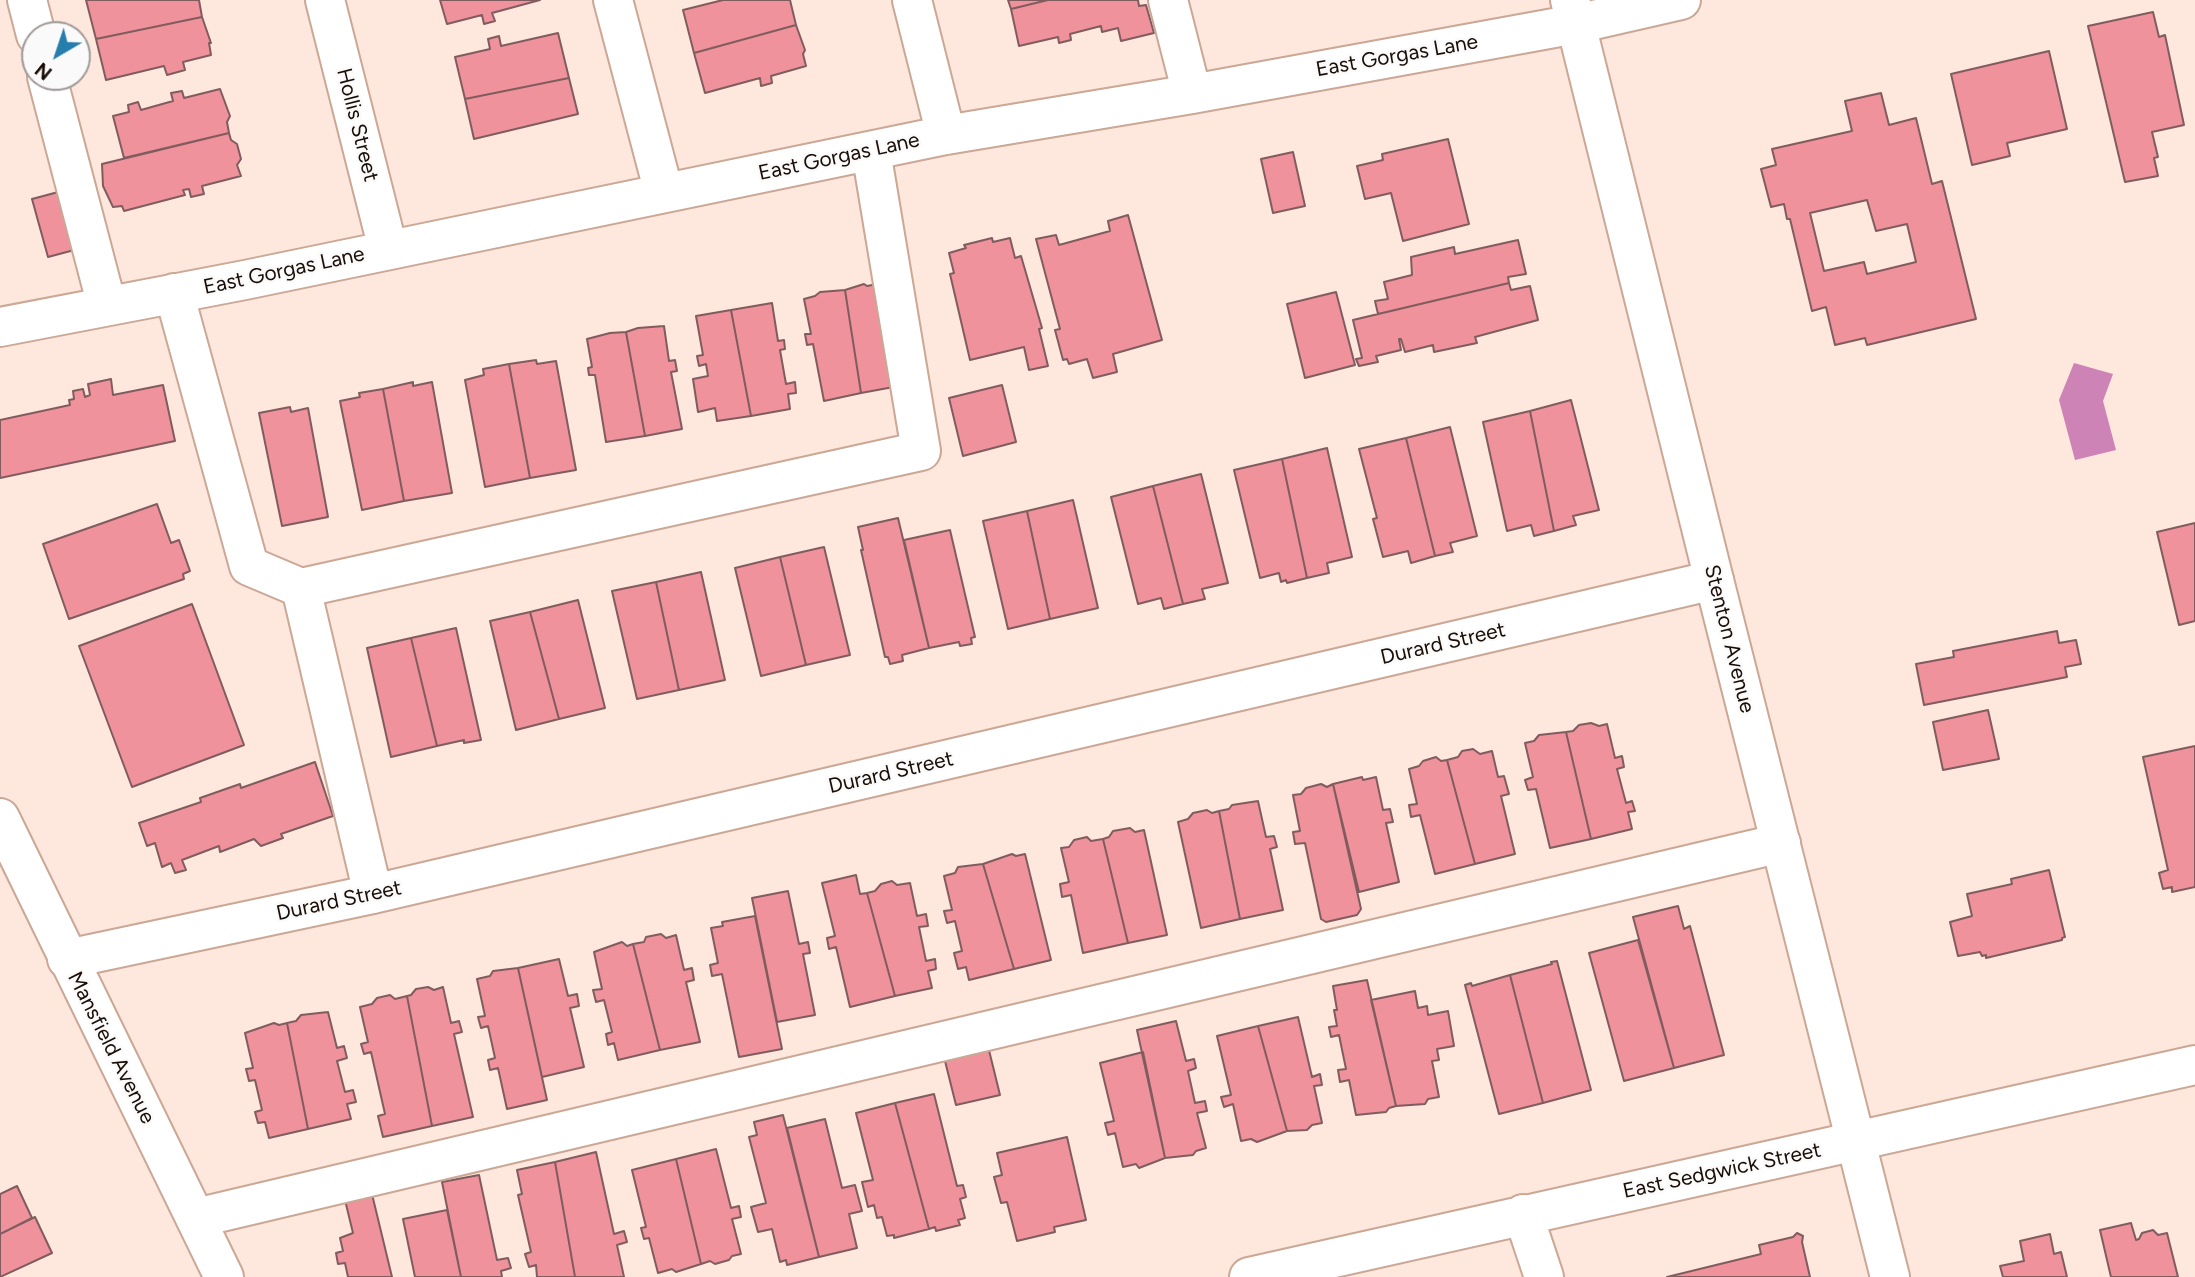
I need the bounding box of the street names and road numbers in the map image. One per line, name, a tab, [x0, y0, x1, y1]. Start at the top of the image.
street label: East Gorgas Lane	[1314, 29, 1480, 83]
street label: Hollis Street	[331, 66, 383, 184]
street label: East Gorgas Lane	[756, 128, 922, 186]
street label: East Gorgas Lane	[201, 242, 367, 300]
street label: Stenton Avenue	[1698, 562, 1760, 716]
street label: Durard Street	[1378, 617, 1508, 671]
street label: Durard Street	[826, 746, 956, 800]
street label: Durard Street	[274, 875, 404, 927]
street label: Mansfield Avenue	[62, 968, 160, 1128]
street label: East Sedgwick Street	[1621, 1138, 1823, 1204]

